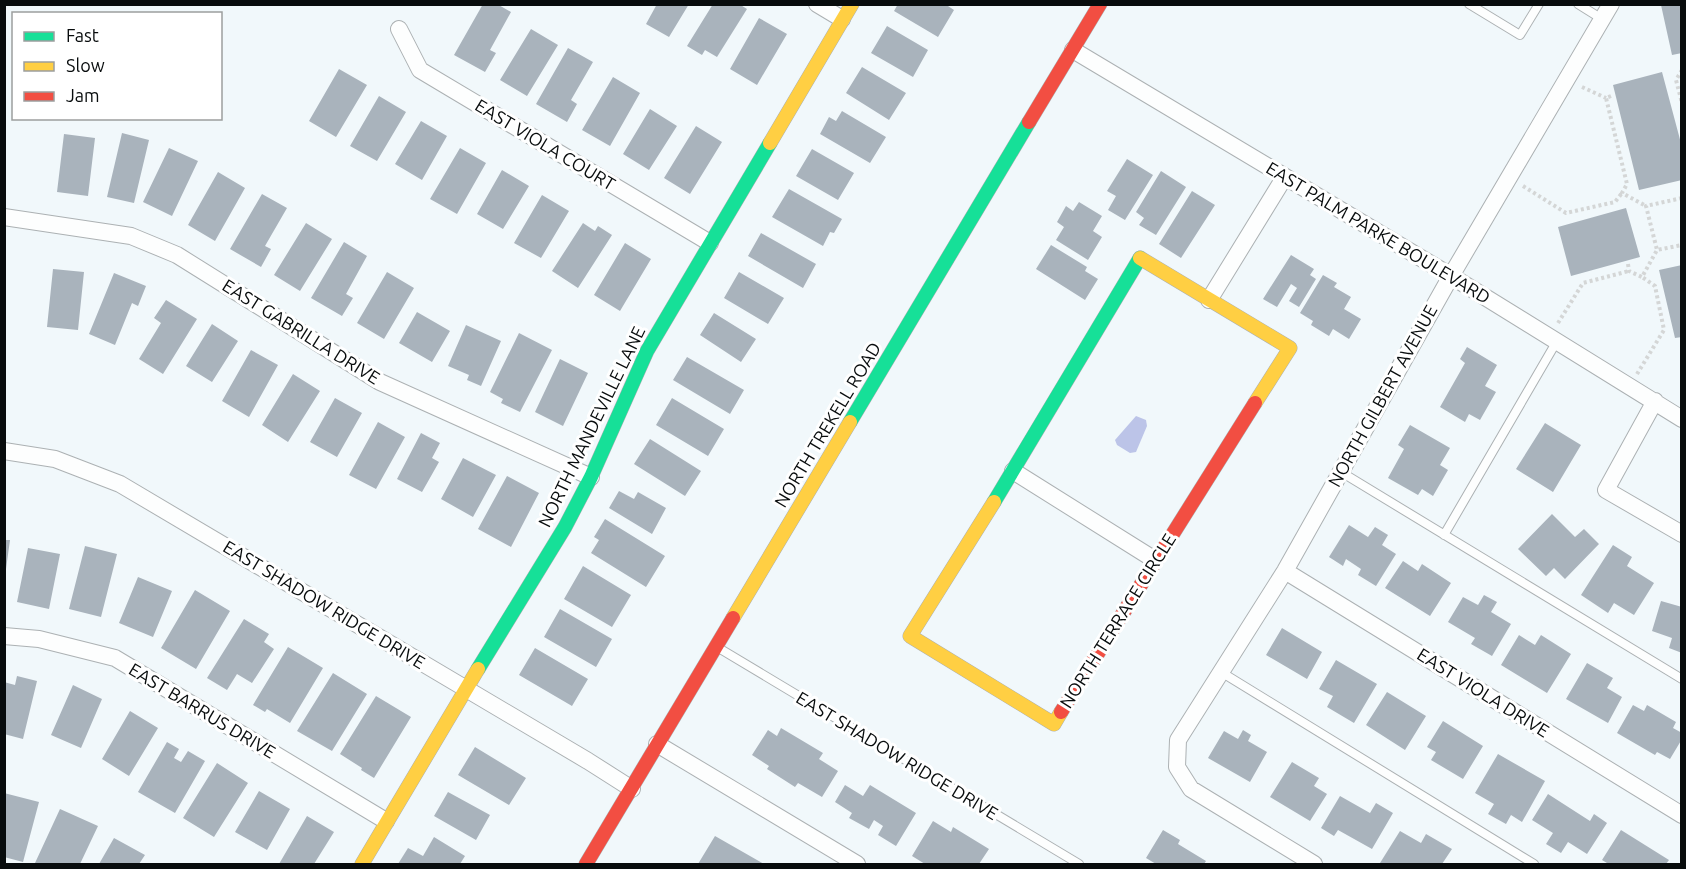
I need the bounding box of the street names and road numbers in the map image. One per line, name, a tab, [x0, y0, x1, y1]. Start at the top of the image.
street label: EAST VIOLA COURT	[472, 94, 619, 194]
street label: EAST PALM PARKE BOULEVARD	[1263, 157, 1494, 307]
street label: EAST GABRILLA DRIVE	[219, 275, 384, 388]
street label: NORTH GILBERT AVENUE	[1324, 301, 1441, 490]
street label: NORTH MANDEVILLE LANE	[534, 323, 648, 530]
street label: NORTH TREKELL ROAD	[770, 338, 884, 511]
street label: NORTH TERRACE CIRCLE	[1055, 530, 1179, 711]
street label: EAST SHADOW RIDGE DRIVE	[220, 536, 429, 672]
street label: EAST VIOLA DRIVE	[1414, 644, 1553, 741]
street label: EAST BARRUS DRIVE	[126, 658, 279, 762]
street label: EAST SHADOW RIDGE DRIVE	[793, 687, 1002, 823]

